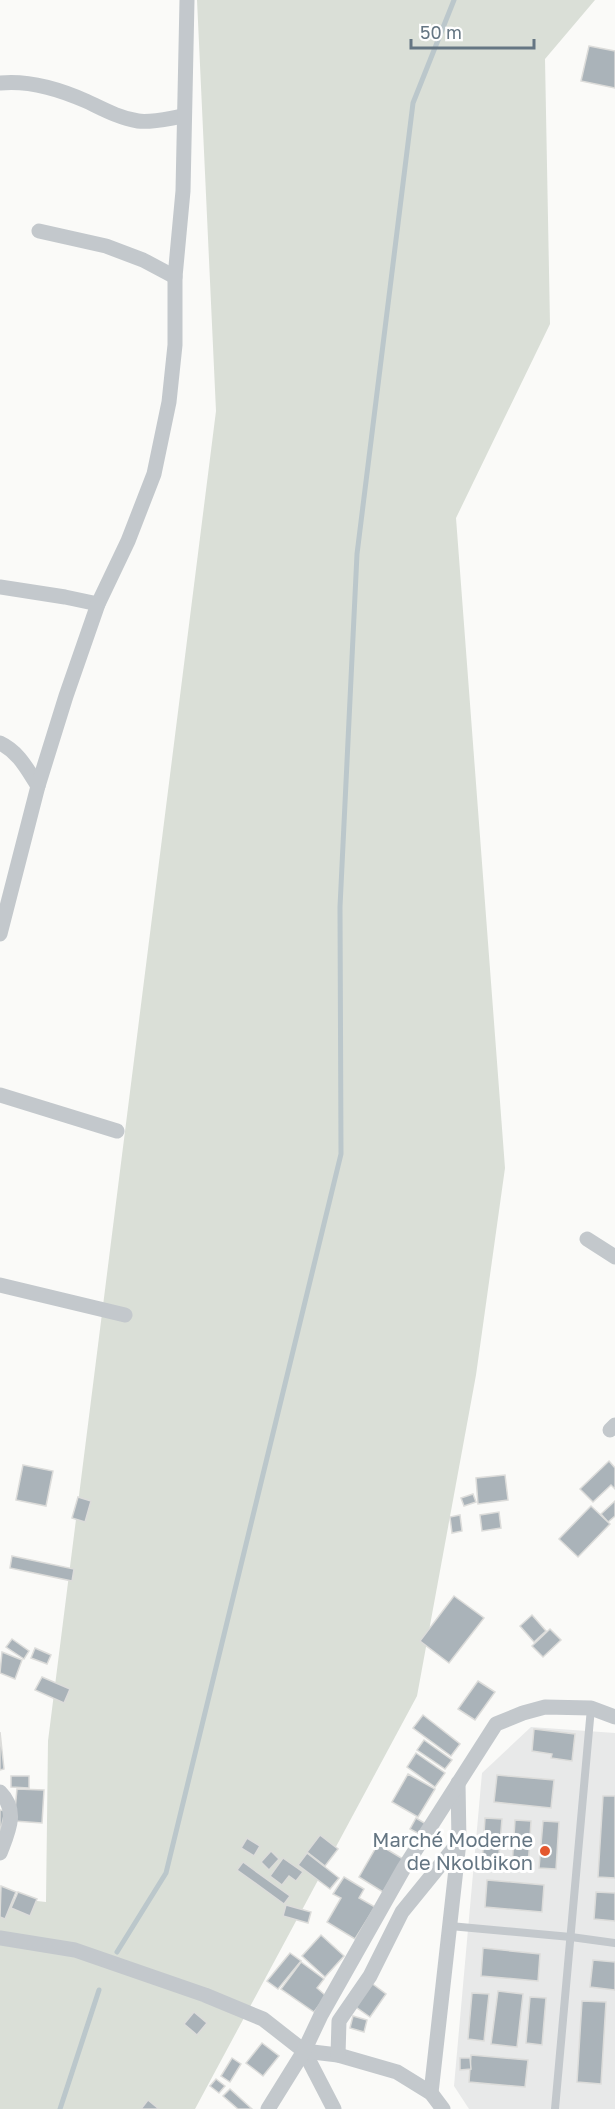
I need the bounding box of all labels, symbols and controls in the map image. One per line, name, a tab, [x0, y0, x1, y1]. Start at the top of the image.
scale bar	[411, 12, 534, 50]
text: 50 m	[420, 21, 462, 43]
place label: Marché Moderne de Nkolbikon	[372, 1827, 533, 1874]
marker: Marché Moderne de Nkolbikon	[538, 1844, 552, 1858]

